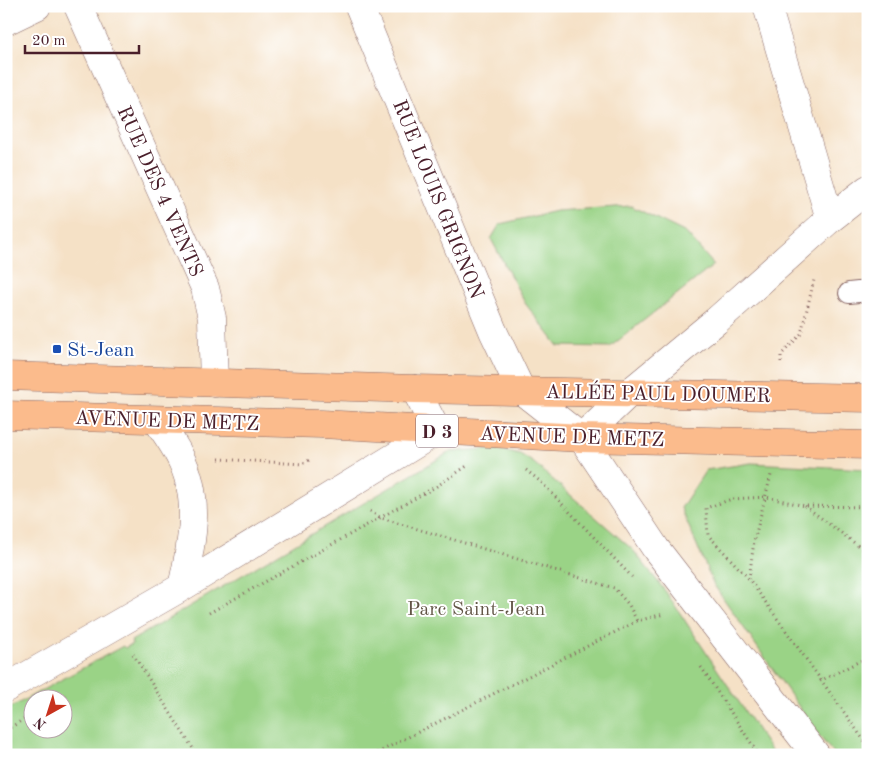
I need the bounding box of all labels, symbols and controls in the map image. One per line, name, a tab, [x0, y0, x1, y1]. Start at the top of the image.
scale bar	[25, 22, 139, 54]
text: 20 m	[32, 34, 66, 49]
street label: RUE LOUIS GRIGNON	[388, 97, 486, 302]
street label: RUE DES 4 VENTS	[113, 103, 206, 280]
place label: St-Jean	[67, 341, 135, 361]
marker: St-Jean	[51, 343, 63, 355]
street label: ALLÉE PAUL DOUMER	[545, 380, 771, 407]
street label: AVENUE DE METZ	[74, 409, 259, 435]
road number: D 3	[416, 414, 458, 448]
street label: AVENUE DE METZ	[479, 425, 664, 451]
park label: Parc Saint-Jean	[407, 600, 546, 620]
north arrow	[22, 688, 72, 738]
text: N	[32, 714, 49, 732]

